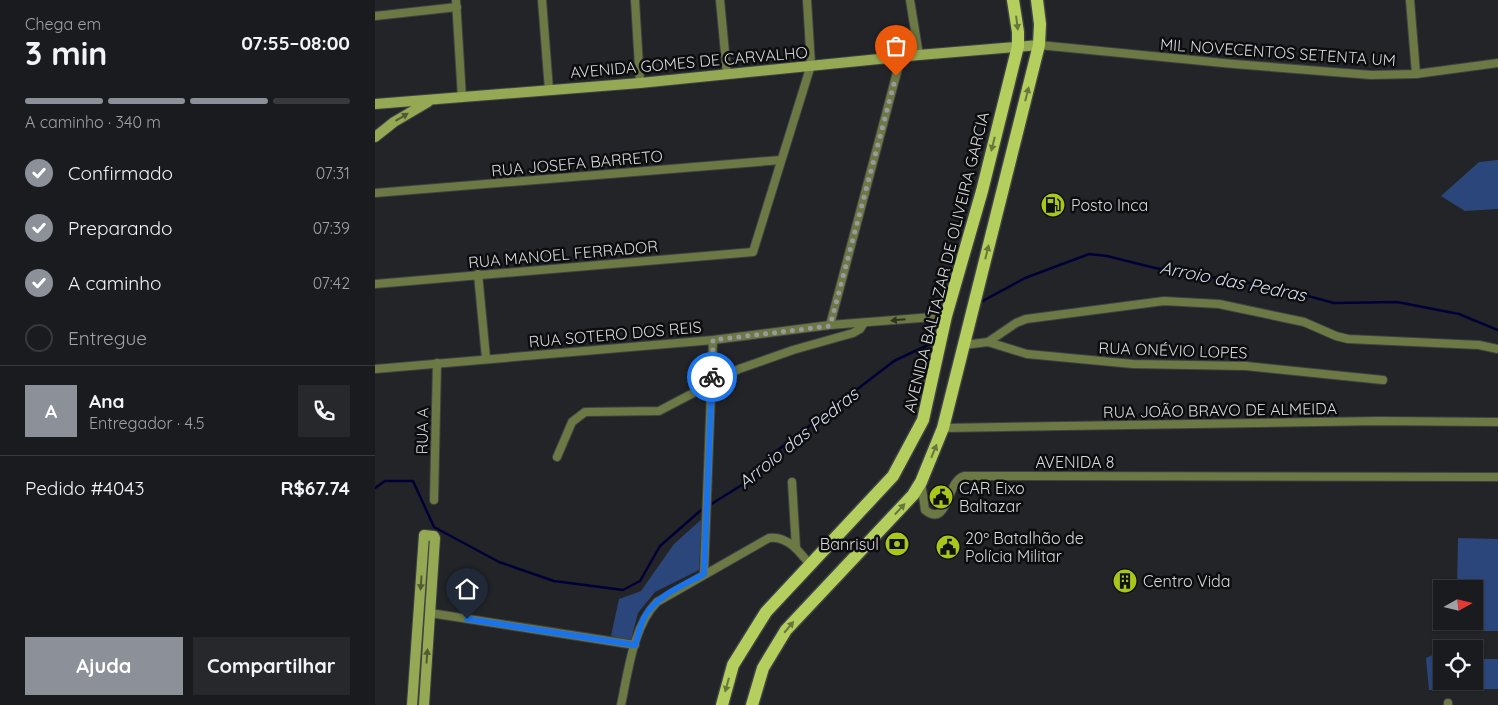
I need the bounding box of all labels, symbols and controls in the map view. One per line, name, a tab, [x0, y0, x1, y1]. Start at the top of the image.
text: Chega em	[25, 14, 101, 34]
one-way arrow	[1013, 15, 1021, 31]
pin	[875, 25, 917, 76]
text: 07:55–08:00	[241, 31, 350, 55]
icon: bag	[882, 32, 910, 60]
text: 3 min	[25, 33, 107, 73]
street label: MIL NOVECENTOS SETENTA UM	[1159, 34, 1397, 70]
street label: AVENIDA GOMES DE CARVALHO	[569, 42, 809, 82]
one-way arrow	[1023, 87, 1031, 102]
street label: AVENIDA BALTAZAR DE OLIVEIRA GARCIA	[899, 109, 993, 415]
text: A caminho · 340 m	[25, 112, 161, 132]
one-way arrow	[395, 113, 408, 122]
one-way arrow	[989, 137, 997, 152]
street label: RUA JOSEFA BARRETO	[490, 146, 664, 180]
icon: check	[25, 159, 53, 187]
text: Confirmado	[68, 161, 173, 185]
text: 07:31	[316, 163, 350, 183]
fuel station icon: Posto Inca	[1040, 192, 1066, 218]
place label: Posto Inca	[1071, 195, 1148, 215]
icon: check	[25, 214, 53, 242]
text: Preparando	[68, 216, 173, 240]
text: 07:39	[313, 218, 350, 238]
street label: RUA MANOEL FERRADOR	[467, 236, 659, 272]
one-way arrow	[984, 244, 992, 259]
water label: Arroio das Pedras	[1158, 256, 1310, 307]
icon: check	[25, 269, 53, 297]
text: A caminho	[68, 271, 161, 295]
text: 07:42	[313, 273, 350, 293]
street label: RUA SOTERO DOS REIS	[528, 316, 702, 352]
one-way arrow	[889, 317, 905, 325]
text: Entregue	[68, 326, 147, 350]
street label: RUA ONÉVIO LOPES	[1098, 337, 1248, 363]
courier	[687, 352, 737, 402]
icon: bike	[698, 363, 726, 391]
water label: Arroio das Pedras	[733, 381, 864, 494]
button: phone	[298, 385, 350, 437]
text: Ana	[89, 389, 124, 413]
street label: RUA JOÃO BRAVO DE ALMEIDA	[1103, 398, 1337, 422]
text: A	[45, 399, 57, 423]
street label: RUA A	[412, 407, 432, 455]
text: Entregador · 4.5	[89, 413, 205, 433]
one-way arrow	[930, 444, 938, 458]
street label: AVENIDA 8	[1035, 452, 1115, 472]
text: Pedido #4043	[25, 476, 144, 500]
text: R$67.74	[280, 476, 350, 500]
place label: CAR Eixo Baltazar	[959, 478, 1025, 516]
public building icon: CAR Eixo Baltazar	[928, 484, 954, 510]
one-way arrow	[894, 503, 906, 515]
place label: 20º Batalhão de Polícia Militar	[965, 528, 1084, 566]
bank icon: Banrisul	[884, 531, 910, 557]
place label: Banrisul	[820, 534, 879, 554]
public building icon: 20º Batalhão de Polícia Militar	[935, 534, 961, 560]
pin	[446, 568, 488, 619]
building icon: Centro Vida	[1112, 568, 1138, 594]
place label: Centro Vida	[1143, 571, 1230, 591]
icon: home	[453, 575, 481, 603]
one-way arrow	[416, 576, 424, 592]
north arrow	[1433, 580, 1483, 630]
map controls	[1433, 580, 1483, 690]
one-way arrow	[783, 622, 795, 634]
button: Ajuda	[25, 637, 183, 695]
button: Compartilhar	[193, 637, 350, 695]
button: locate	[1433, 640, 1483, 690]
one-way arrow	[424, 648, 432, 664]
one-way arrow	[723, 677, 731, 692]

